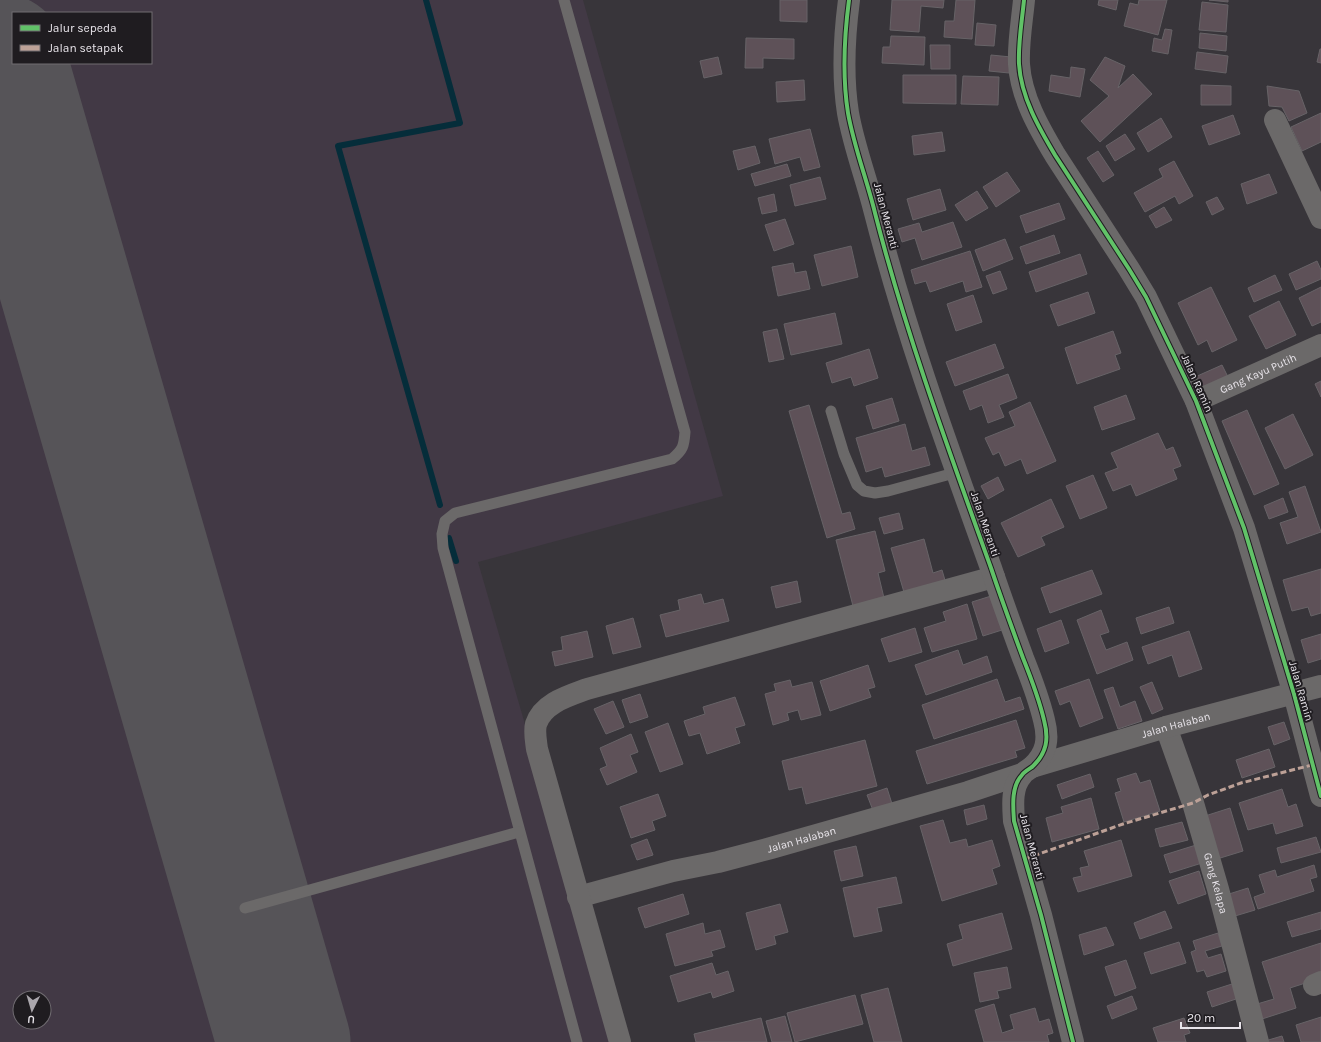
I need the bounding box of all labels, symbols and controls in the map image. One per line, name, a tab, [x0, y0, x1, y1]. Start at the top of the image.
legend	[12, 12, 152, 64]
text: Jalur sepeda	[48, 21, 117, 35]
text: Jalan setapak	[48, 41, 124, 55]
street label: Jalan Meranti	[871, 182, 901, 250]
street label: Gang Kayu Putih	[1218, 350, 1298, 396]
street label: Jalan Ramin	[1178, 352, 1216, 414]
street label: Jalan Meranti	[968, 490, 1002, 558]
street label: Jalan Ramin	[1286, 659, 1316, 723]
street label: Jalan Halaban	[1140, 709, 1212, 740]
street label: Jalan Meranti	[1017, 813, 1047, 881]
street label: Jalan Halaban	[766, 823, 837, 855]
street label: Gang Kelapa	[1201, 851, 1231, 915]
north arrow	[12, 990, 52, 1030]
scale bar	[1181, 1004, 1240, 1030]
text: 20 m	[1187, 1011, 1215, 1025]
text: U	[27, 1013, 36, 1026]

